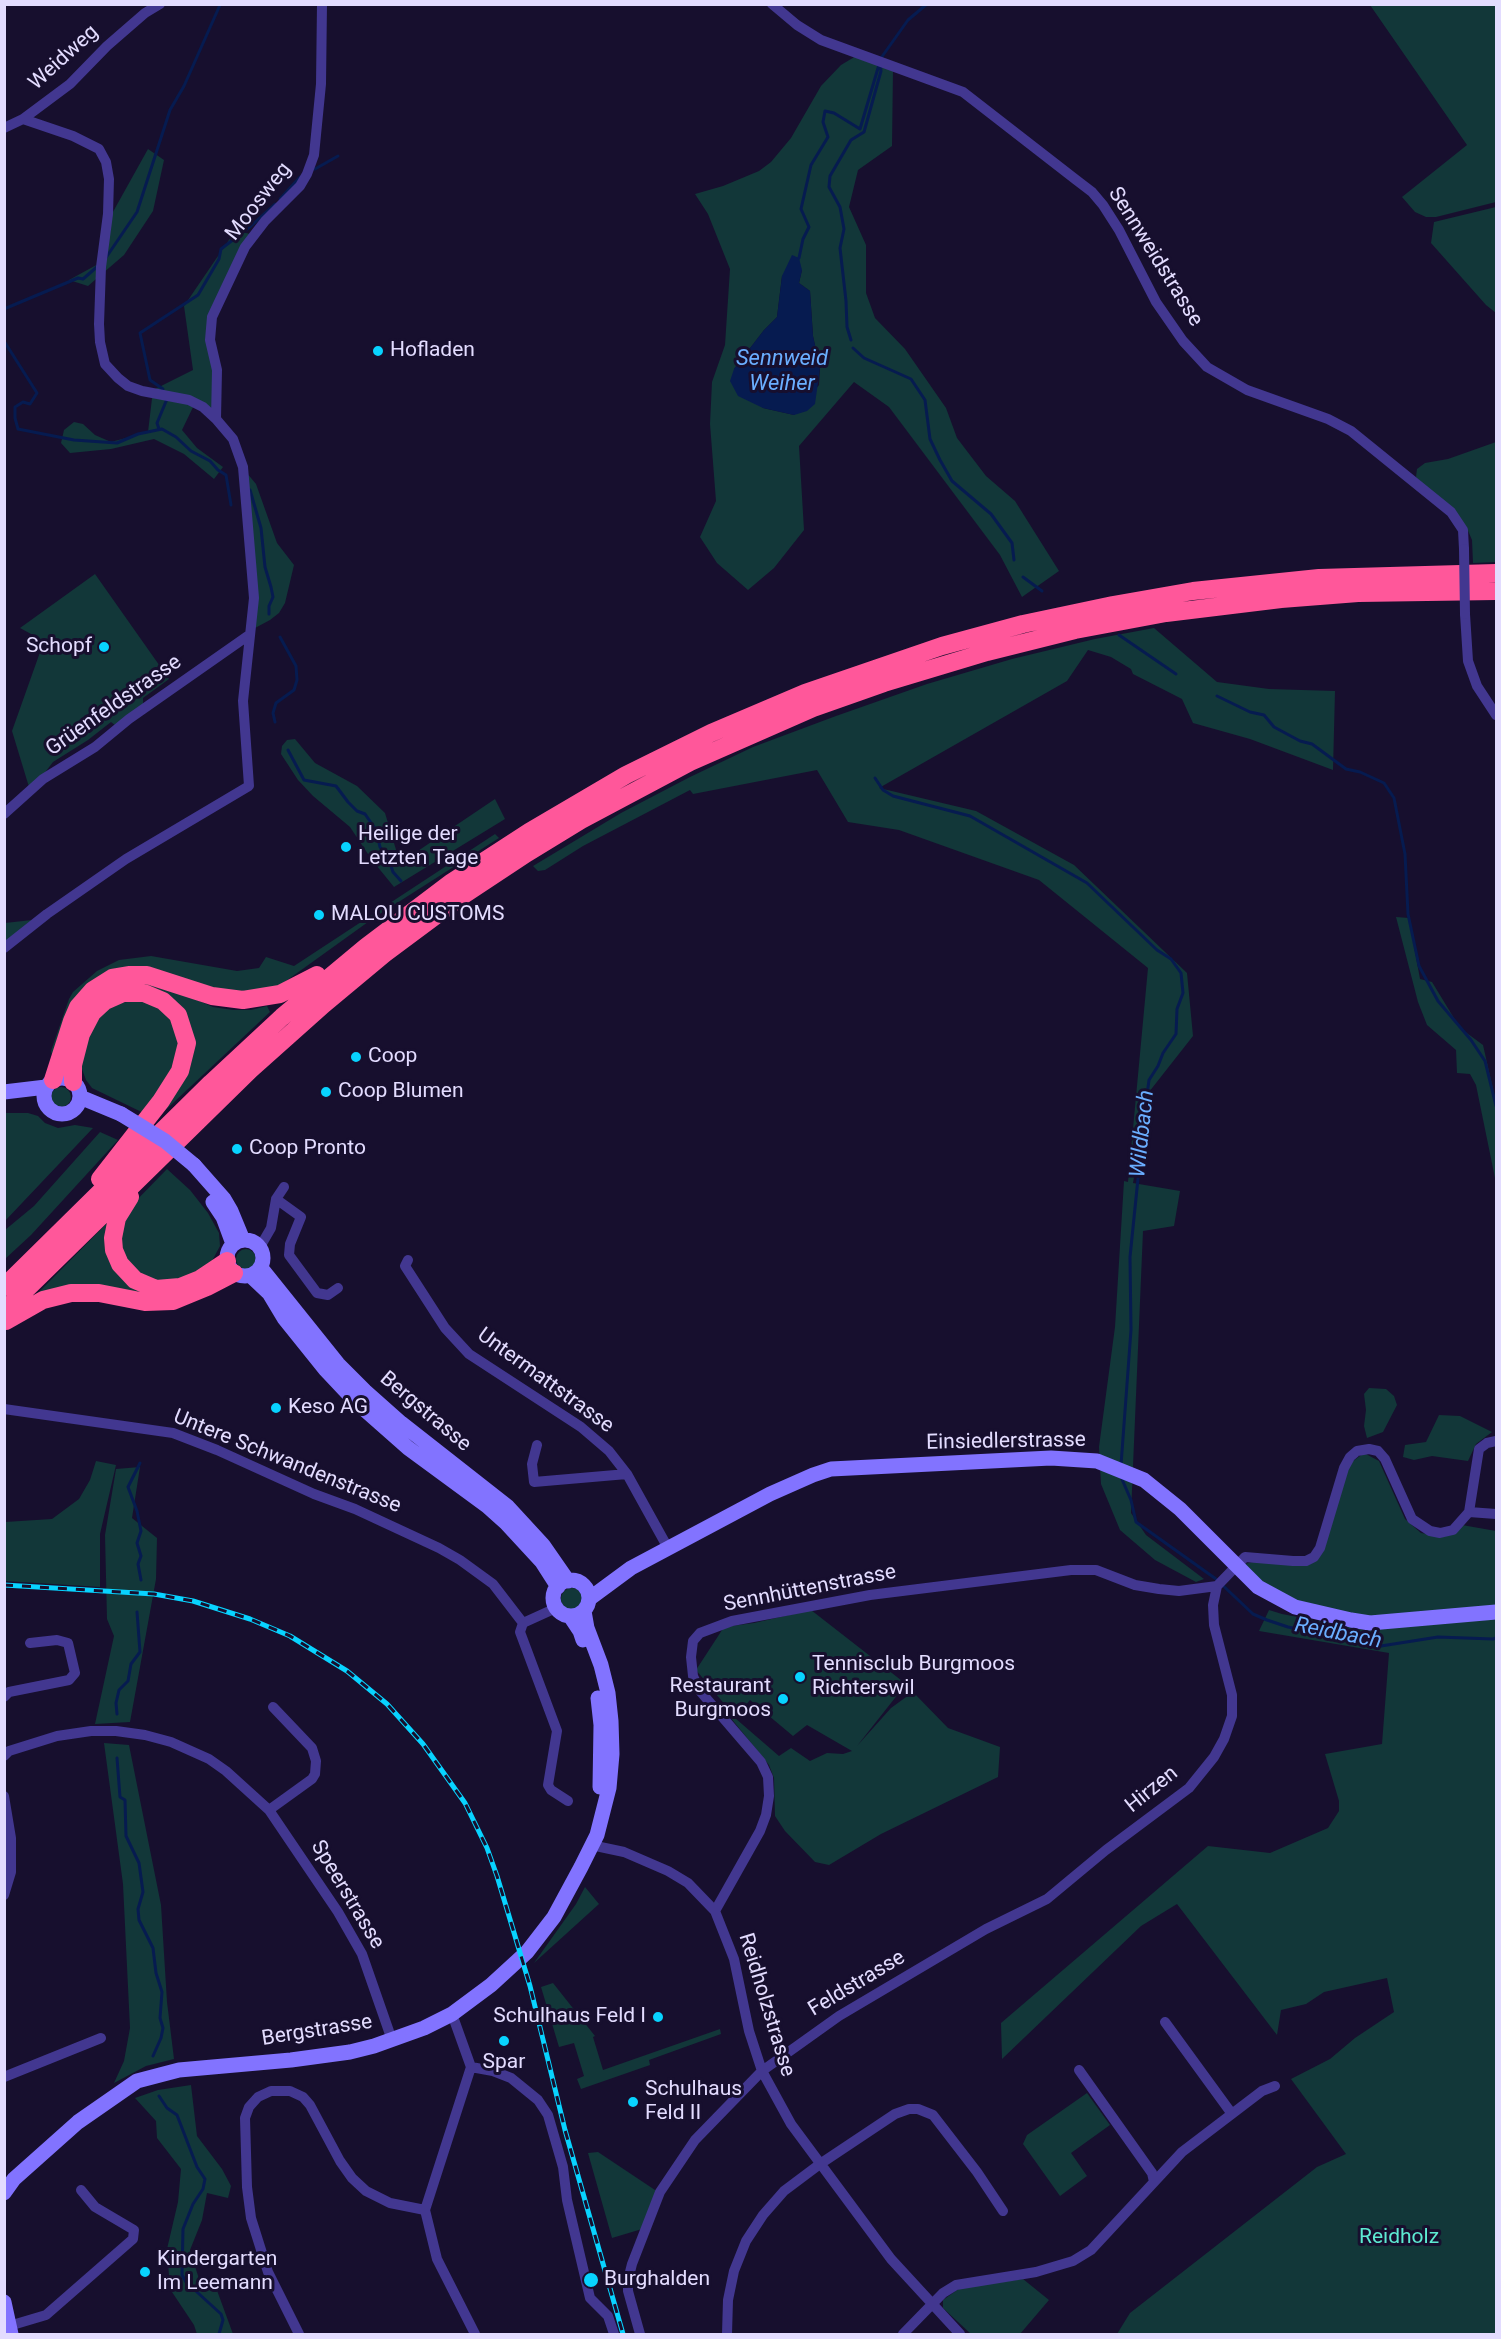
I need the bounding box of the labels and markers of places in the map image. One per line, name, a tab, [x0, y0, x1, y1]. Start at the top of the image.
place label: Hofladen	[390, 338, 475, 364]
marker: Hofladen	[371, 344, 385, 358]
place label: Schopf	[26, 634, 92, 660]
marker: Schopf	[97, 640, 111, 654]
place label: Heilige der Letzten Tage	[358, 822, 478, 872]
marker: Heilige der Letzten Tage	[339, 840, 353, 854]
place label: MALOU CUSTOMS	[331, 902, 504, 928]
marker: MALOU CUSTOMS	[312, 908, 326, 922]
place label: Coop	[368, 1044, 417, 1070]
marker: Coop	[349, 1050, 363, 1064]
place label: Coop Blumen	[338, 1079, 464, 1105]
marker: Coop Blumen	[319, 1085, 333, 1099]
place label: Coop Pronto	[249, 1136, 366, 1162]
marker: Coop Pronto	[230, 1142, 244, 1156]
place label: Keso AG	[288, 1395, 368, 1421]
marker: Keso AG	[269, 1401, 283, 1415]
place label: Tennisclub Burgmoos Richterswil	[812, 1652, 1015, 1702]
marker: Tennisclub Burgmoos Richterswil	[793, 1670, 807, 1684]
place label: Restaurant Burgmoos	[670, 1674, 771, 1724]
marker: Restaurant Burgmoos	[776, 1692, 790, 1706]
place label: Schulhaus Feld I	[493, 2004, 646, 2030]
marker: Schulhaus Feld I	[651, 2010, 665, 2024]
marker: Spar	[497, 2034, 511, 2048]
place label: Spar	[483, 2050, 525, 2076]
place label: Schulhaus Feld II	[645, 2077, 742, 2127]
marker: Schulhaus Feld II	[626, 2095, 640, 2109]
place label: Kindergarten Im Leemann	[157, 2247, 277, 2297]
marker: Kindergarten Im Leemann	[138, 2265, 152, 2279]
place label: Burghalden	[604, 2267, 710, 2293]
marker: Burghalden	[582, 2271, 600, 2289]

